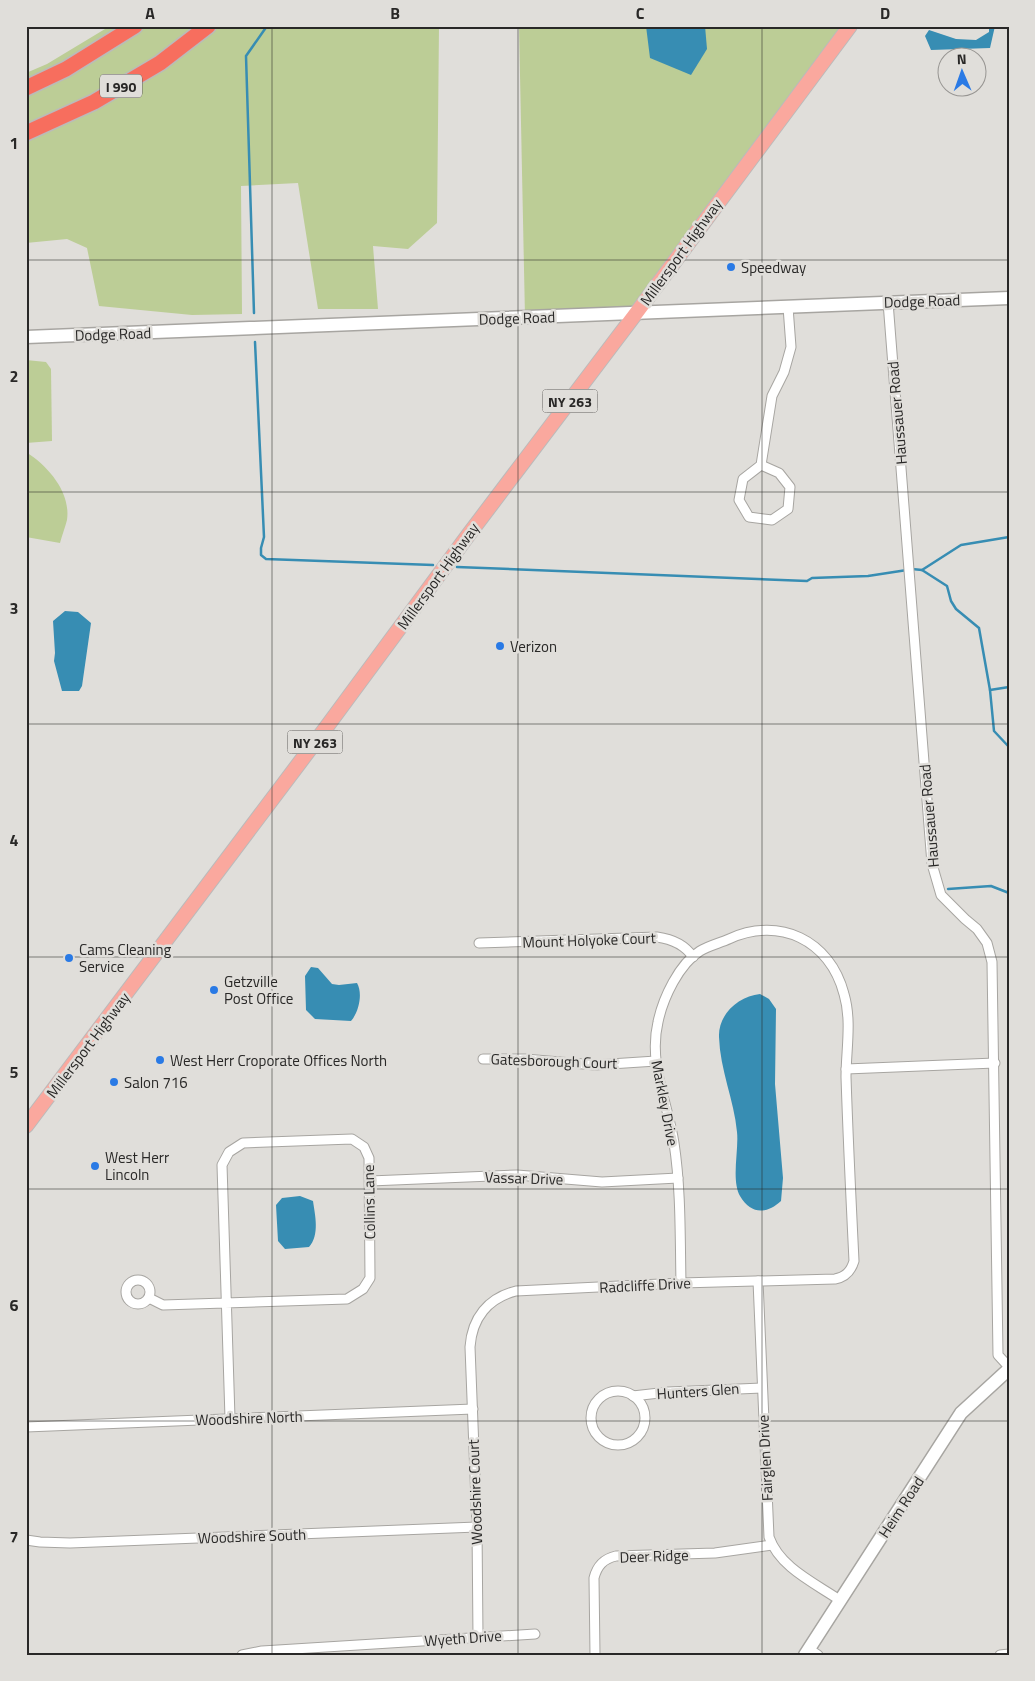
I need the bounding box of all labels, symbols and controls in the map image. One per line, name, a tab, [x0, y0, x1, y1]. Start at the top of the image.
text: A	[145, 1, 155, 25]
text: B	[390, 1, 400, 25]
text: C	[636, 1, 645, 25]
text: D	[880, 1, 890, 25]
north arrow	[938, 48, 988, 98]
text: N	[956, 48, 967, 69]
road number: I 990	[100, 74, 142, 98]
text: 1	[10, 131, 18, 155]
street label: Millersport Highway	[634, 194, 728, 310]
place label: Speedway	[741, 256, 806, 279]
marker: Speedway	[725, 261, 737, 273]
street label: Dodge Road	[883, 288, 961, 314]
street label: Dodge Road	[478, 305, 556, 331]
street label: Dodge Road	[74, 321, 152, 347]
street label: Haussauer Road	[881, 360, 913, 466]
text: 2	[10, 364, 18, 388]
road number: NY 263	[542, 390, 598, 412]
street label: Millersport Highway	[391, 518, 485, 634]
text: 3	[10, 596, 18, 620]
place label: Verizon	[510, 635, 557, 658]
marker: Verizon	[494, 640, 506, 652]
road number: NY 263	[288, 730, 342, 754]
street label: Haussauer Road	[913, 763, 945, 869]
text: 4	[10, 828, 19, 852]
street label: Mount Holyoke Court	[522, 926, 657, 954]
place label: Cams Cleaning Service	[79, 938, 172, 978]
marker: Cams Cleaning Service	[63, 952, 75, 964]
place label: Getzville Post Office	[224, 970, 293, 1010]
marker: Getzville Post Office	[208, 984, 220, 996]
street label: Millersport Highway	[41, 987, 135, 1103]
street label: Gatesborough Court	[490, 1047, 618, 1075]
place label: West Herr Croporate Offices North	[170, 1049, 387, 1072]
marker: West Herr Croporate Offices North	[154, 1054, 166, 1066]
street label: Markley Drive	[645, 1058, 685, 1148]
text: 5	[10, 1060, 19, 1084]
place label: Salon 716	[124, 1071, 188, 1094]
marker: Salon 716	[108, 1076, 120, 1088]
place label: West Herr Lincoln	[105, 1146, 169, 1186]
marker: West Herr Lincoln	[89, 1160, 101, 1172]
street label: Collins Lane	[357, 1164, 381, 1240]
street label: Vassar Drive	[484, 1165, 564, 1191]
street label: Radcliffe Drive	[599, 1271, 691, 1299]
text: 6	[10, 1293, 19, 1317]
street label: Hunters Glen	[656, 1377, 740, 1405]
street label: Woodshire North	[195, 1405, 303, 1431]
street label: Fairglen Drive	[751, 1414, 779, 1502]
street label: Woodshire Court	[462, 1438, 488, 1545]
street label: Heim Road	[873, 1472, 929, 1542]
street label: Woodshire South	[197, 1523, 307, 1549]
text: 7	[10, 1525, 18, 1549]
street label: Deer Ridge	[619, 1543, 689, 1569]
street label: Wyeth Drive	[424, 1624, 502, 1652]

